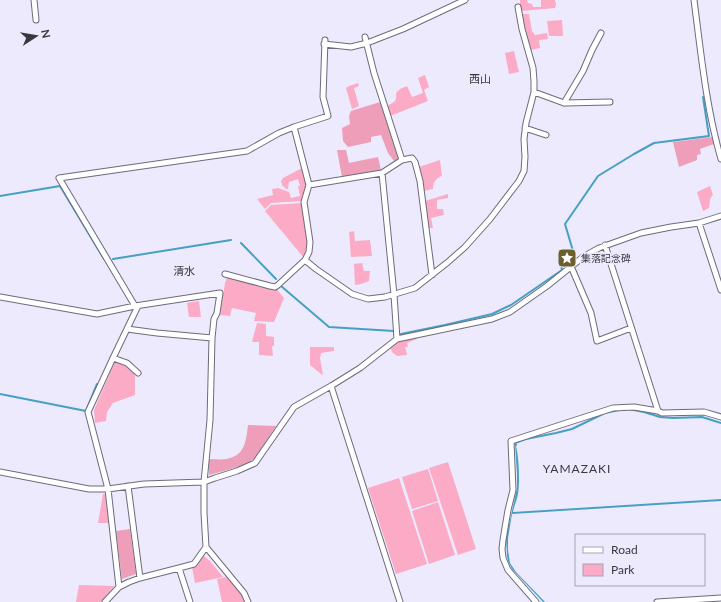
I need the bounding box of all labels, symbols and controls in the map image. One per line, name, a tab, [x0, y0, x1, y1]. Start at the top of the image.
north arrow	[16, 16, 56, 56]
text: N	[39, 28, 54, 39]
district label: 西山	[469, 72, 491, 85]
place icon: 集落記念碑	[556, 247, 578, 269]
place label: 集落記念碑	[581, 252, 631, 264]
district label: 清水	[173, 264, 195, 277]
district label: YAMAZAKI	[543, 461, 611, 476]
legend	[575, 534, 705, 586]
text: Road	[611, 542, 638, 557]
text: Park	[611, 562, 635, 577]

